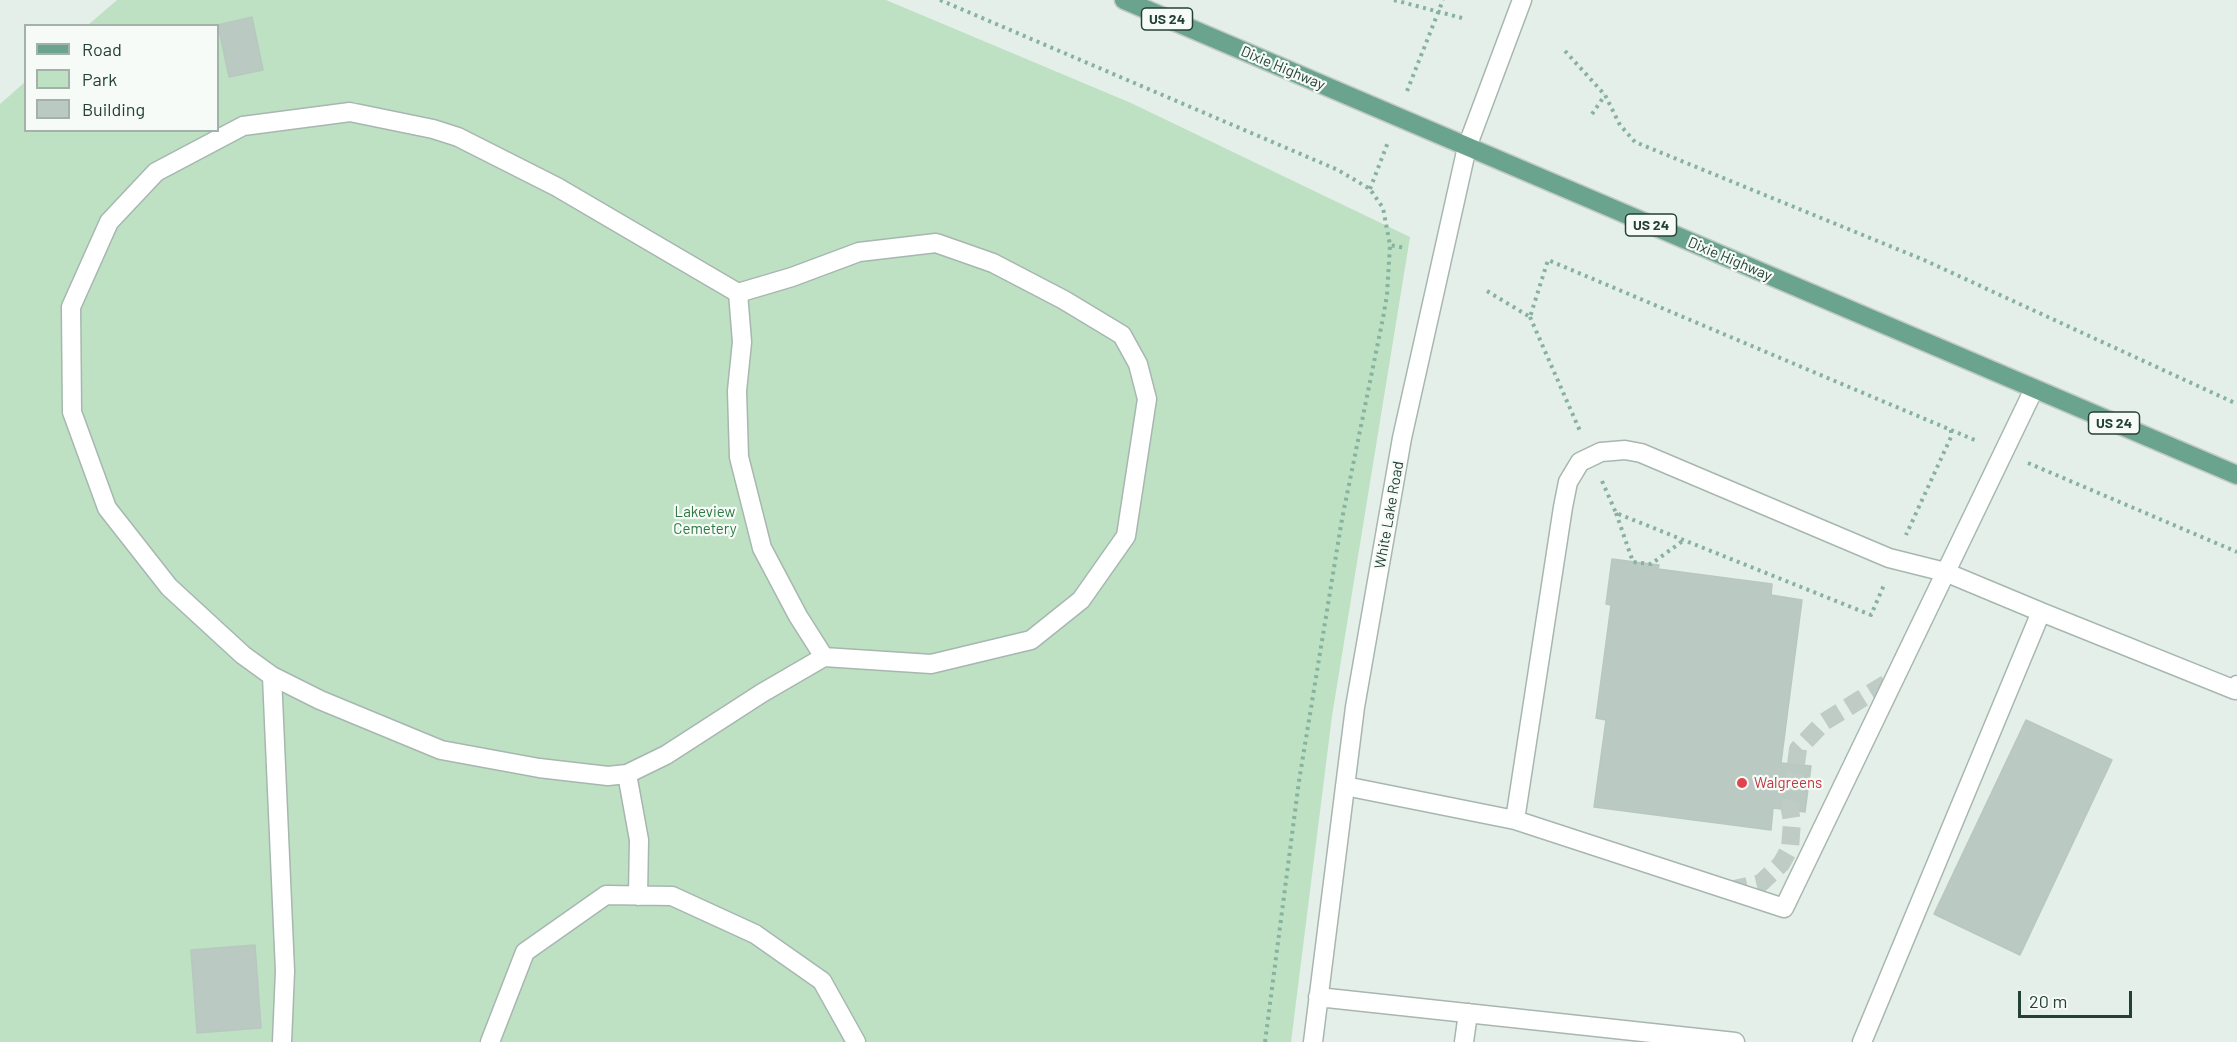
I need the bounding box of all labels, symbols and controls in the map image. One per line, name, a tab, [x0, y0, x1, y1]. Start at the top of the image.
road number: US 24	[1142, 8, 1192, 30]
legend	[24, 24, 219, 132]
text: Road	[82, 38, 122, 60]
street label: Dixie Highway	[1238, 42, 1328, 94]
text: Park	[82, 68, 117, 90]
text: Building	[82, 98, 145, 120]
road number: US 24	[1626, 214, 1676, 236]
street label: Dixie Highway	[1685, 233, 1775, 285]
road number: US 24	[2088, 412, 2140, 434]
street label: White Lake Road	[1371, 460, 1407, 570]
park label: Lakeview Cemetery	[673, 503, 737, 538]
place label: Walgreens	[1754, 774, 1822, 792]
marker: Walgreens	[1735, 776, 1749, 790]
scale bar	[2021, 979, 2135, 1017]
text: 20 m	[2029, 990, 2067, 1012]

